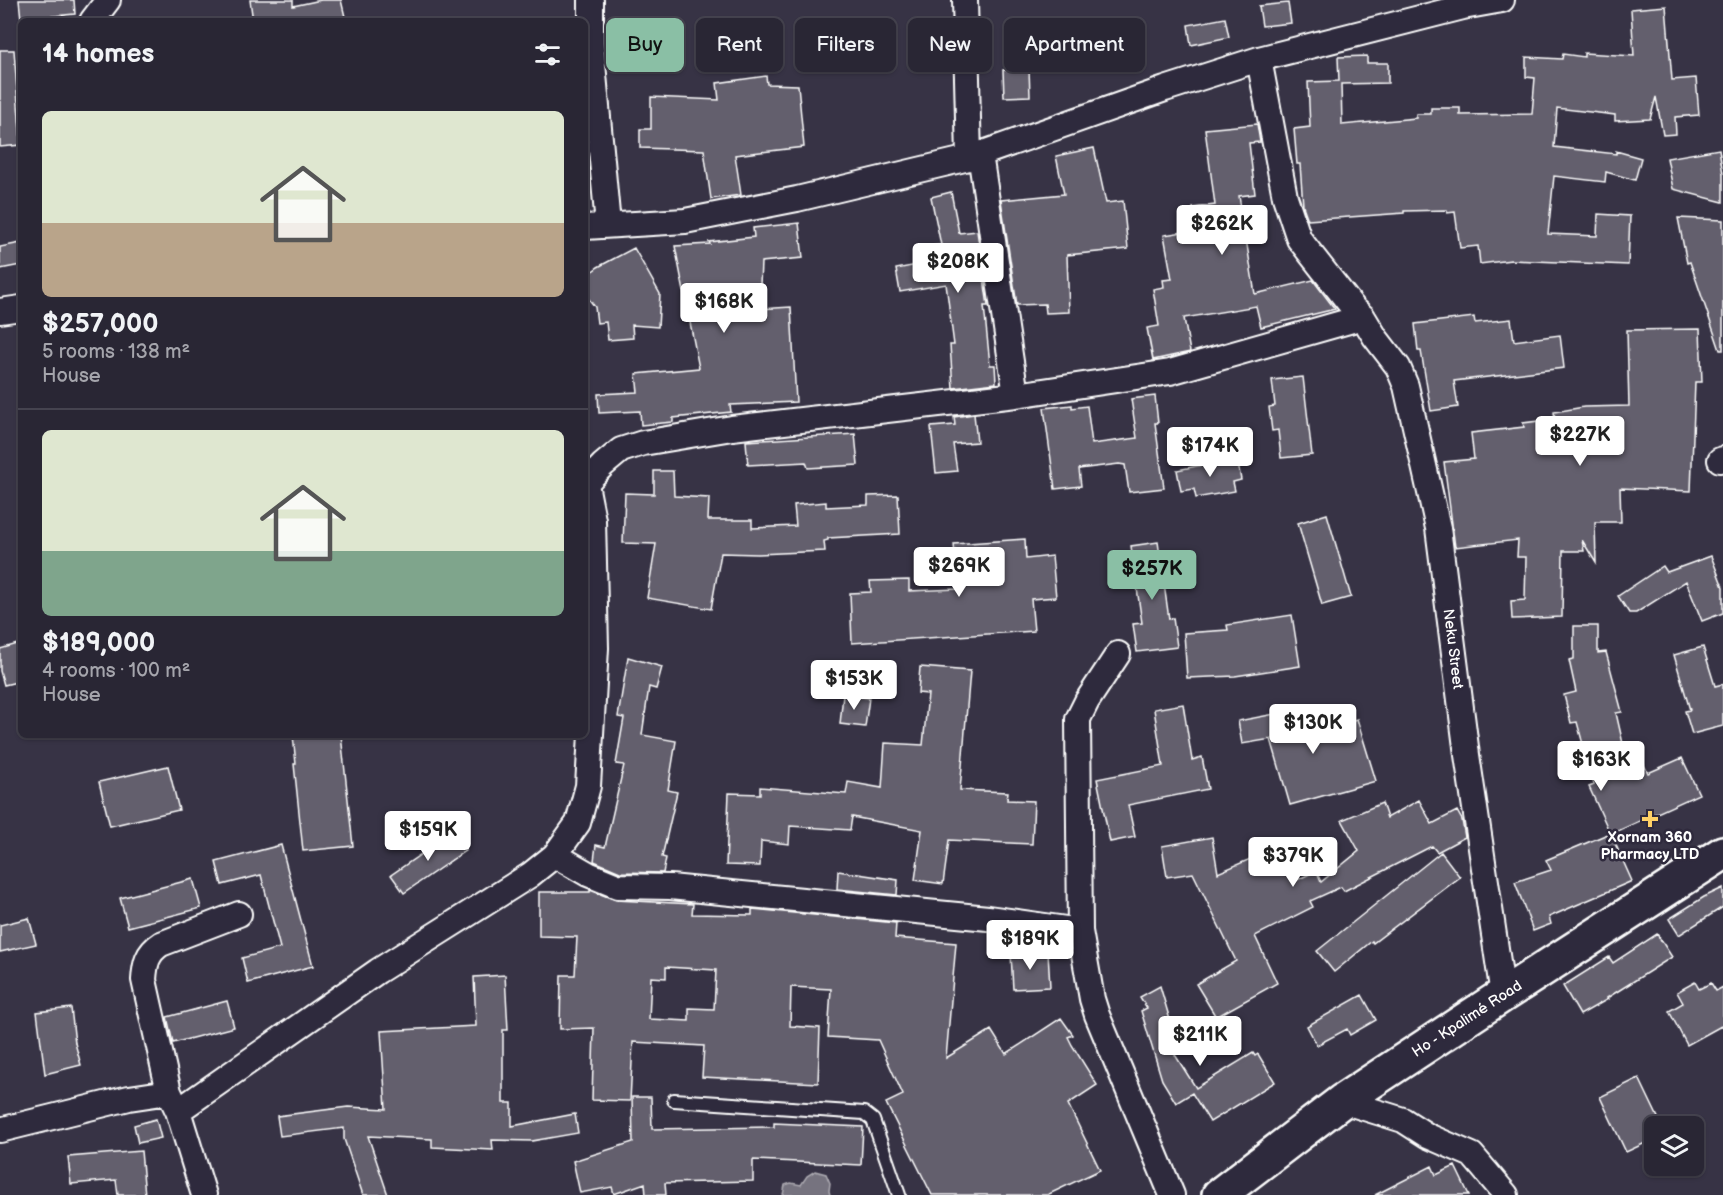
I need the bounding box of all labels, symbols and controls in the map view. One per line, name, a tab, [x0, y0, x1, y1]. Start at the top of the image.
chip: Buy	[606, 18, 684, 72]
chip: Rent	[696, 18, 783, 72]
chip: Filters	[795, 18, 896, 72]
chip: New	[908, 18, 992, 72]
chip: Apartment	[1004, 18, 1145, 72]
icon: filters	[531, 38, 564, 71]
text: 14 homes	[42, 39, 154, 70]
icon: home	[249, 150, 357, 258]
pin: $262K	[1180, 205, 1264, 256]
text: $262K	[1191, 212, 1253, 236]
pin: $208K	[916, 243, 1000, 294]
text: $208K	[927, 250, 989, 274]
pin: $168K	[682, 283, 766, 334]
text: $168K	[694, 290, 754, 314]
text: $257,000	[42, 309, 158, 340]
text: 5 rooms · 138 m²	[42, 340, 190, 364]
text: House	[42, 364, 101, 388]
pin: $227K	[1538, 416, 1622, 467]
text: $227K	[1549, 423, 1611, 447]
pin: $174K	[1168, 427, 1252, 478]
text: $174K	[1181, 434, 1239, 458]
icon: home	[249, 469, 357, 577]
pin: $269K	[917, 547, 1001, 598]
pin: $257K	[1110, 550, 1194, 601]
text: $269K	[928, 554, 990, 578]
text: $257K	[1121, 557, 1183, 581]
street label: Neku Street	[1439, 608, 1467, 691]
text: $189,000	[42, 628, 155, 659]
text: 4 rooms · 100 m²	[42, 659, 190, 683]
pin: $153K	[812, 660, 896, 711]
text: $153K	[825, 667, 883, 691]
text: House	[42, 683, 101, 707]
pin: $130K	[1271, 704, 1355, 755]
text: $130K	[1283, 711, 1343, 735]
pin: $163K	[1559, 741, 1643, 792]
text: $163K	[1572, 748, 1631, 772]
pin: $159K	[386, 811, 470, 862]
marker: Xornam 360 Pharmacy LTD	[1643, 812, 1657, 826]
text: $159K	[399, 818, 457, 842]
place label: Xornam 360 Pharmacy LTD	[1601, 828, 1699, 864]
pin: $379K	[1251, 837, 1335, 888]
text: $379K	[1262, 844, 1324, 868]
pin: $189K	[988, 920, 1072, 971]
text: $189K	[1001, 927, 1059, 951]
street label: Ho - Kpalimé Road	[1408, 976, 1526, 1062]
pin: $211K	[1158, 1016, 1242, 1067]
text: $211K	[1172, 1023, 1228, 1047]
map controls	[1644, 1116, 1704, 1176]
button: layers	[1644, 1116, 1704, 1176]

